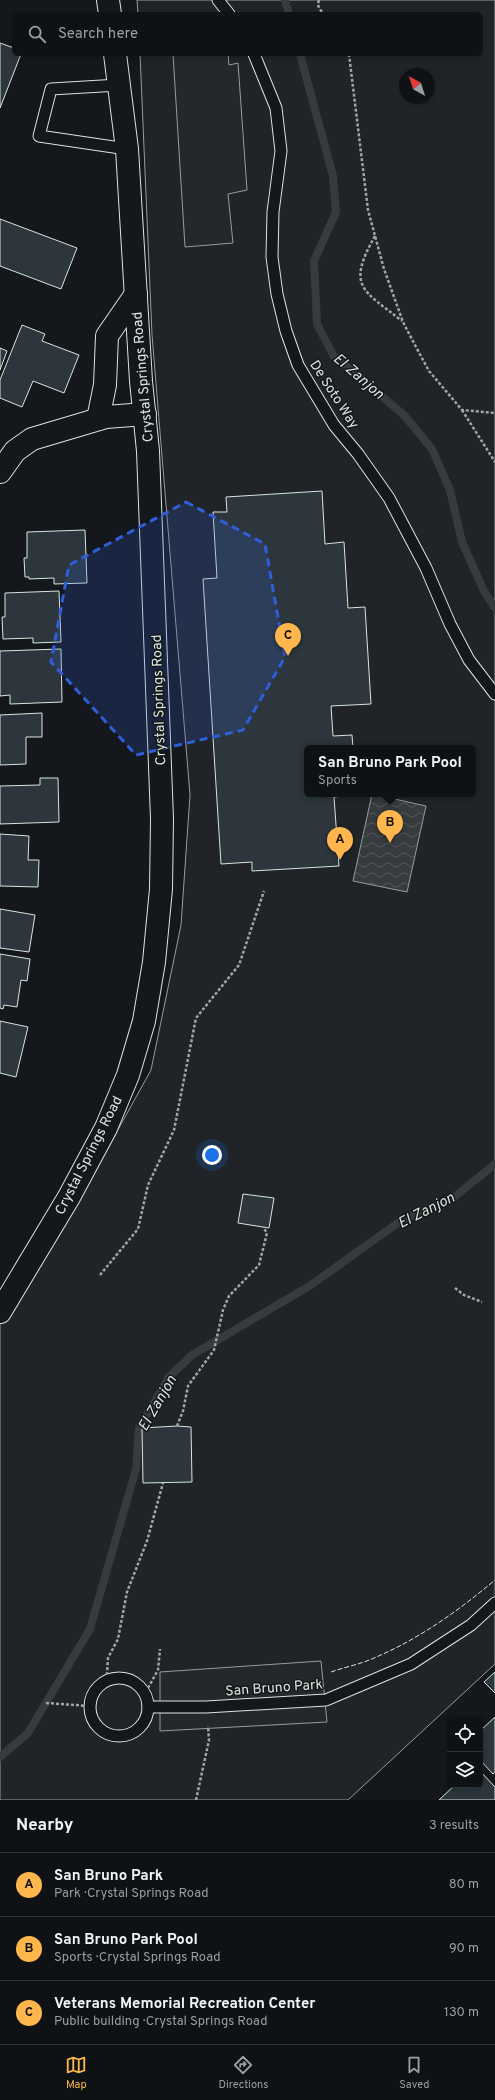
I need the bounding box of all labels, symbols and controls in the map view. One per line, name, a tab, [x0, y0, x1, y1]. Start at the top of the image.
search box	[12, 12, 483, 56]
icon: search	[26, 23, 48, 45]
text: Search here	[58, 25, 138, 44]
north arrow	[399, 68, 435, 104]
street label: Crystal Springs Road	[129, 311, 158, 443]
water label: El Zanjon	[329, 350, 387, 404]
street label: De Soto Way	[305, 357, 362, 432]
pin: C	[275, 623, 301, 656]
street label: Crystal Springs Road	[149, 634, 170, 766]
popup	[304, 745, 476, 797]
text: San Bruno Park Pool	[318, 754, 462, 773]
text: Sports	[318, 773, 357, 789]
pin: B	[377, 810, 403, 843]
pin: A	[327, 827, 353, 860]
street label: Crystal Springs Road	[52, 1093, 127, 1218]
your location	[202, 1145, 222, 1165]
water label: El Zanjon	[395, 1189, 458, 1234]
water label: El Zanjon	[135, 1372, 182, 1435]
street label: San Bruno Park	[225, 1677, 323, 1700]
map controls	[447, 1716, 483, 1788]
button: locate	[447, 1716, 483, 1752]
button: layers	[447, 1752, 483, 1788]
text: Nearby	[16, 1815, 73, 1837]
text: 3 results	[429, 1818, 479, 1834]
text: San Bruno Park	[54, 1867, 163, 1886]
text: A	[24, 1877, 34, 1893]
text: 80 m	[449, 1877, 479, 1893]
text: Park · Crystal Springs Road	[54, 1886, 209, 1902]
text: San Bruno Park Pool	[54, 1931, 198, 1950]
text: B	[25, 1941, 33, 1957]
text: 90 m	[449, 1941, 479, 1957]
text: Sports · Crystal Springs Road	[54, 1950, 220, 1966]
text: Veterans Memorial Recreation Center	[54, 1995, 316, 2014]
text: C	[25, 2005, 33, 2021]
text: 130 m	[444, 2005, 479, 2021]
text: Public building · Crystal Springs Road	[54, 2014, 267, 2030]
tab: Map	[65, 2054, 87, 2092]
tab: Directions	[218, 2054, 268, 2092]
tab: Saved	[399, 2054, 430, 2092]

